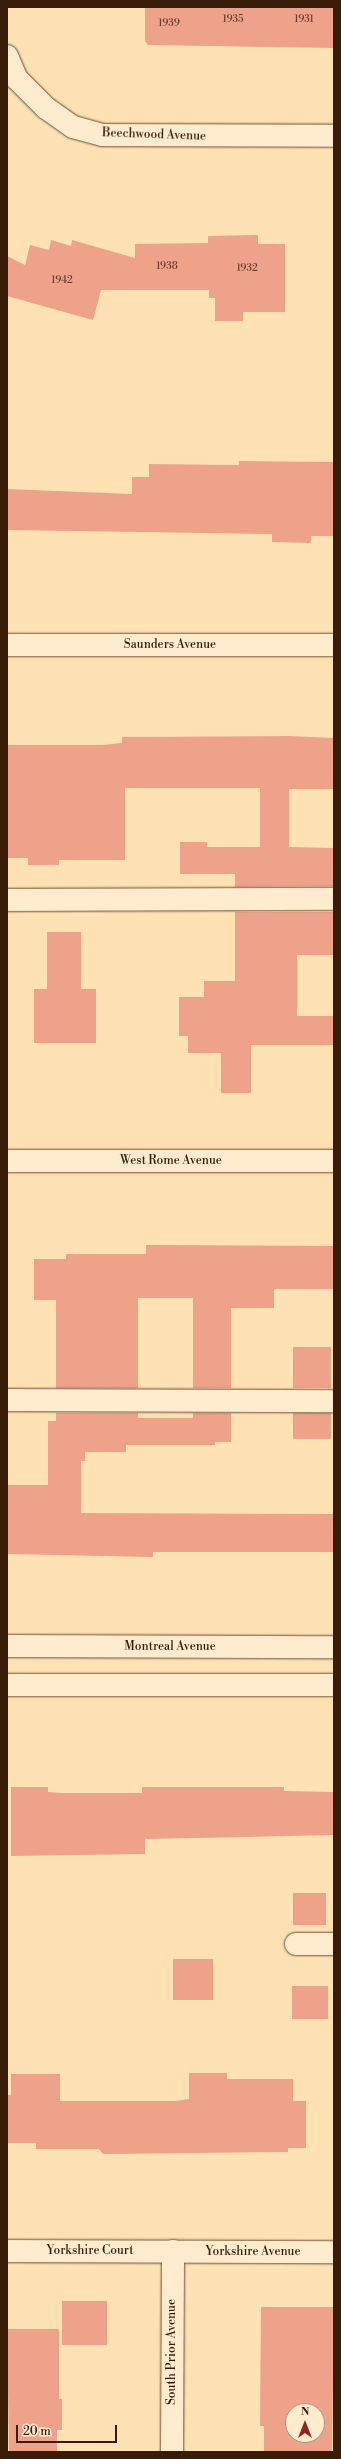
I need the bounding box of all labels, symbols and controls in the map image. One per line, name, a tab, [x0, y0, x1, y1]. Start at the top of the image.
house number: 1935	[222, 14, 244, 26]
house number: 1931	[294, 14, 314, 26]
house number: 1939	[158, 18, 180, 30]
street label: Beechwood Avenue	[102, 126, 206, 144]
house number: 1938	[156, 261, 178, 273]
house number: 1932	[236, 263, 258, 275]
house number: 1942	[51, 275, 73, 287]
street label: Saunders Avenue	[124, 638, 216, 652]
street label: West Rome Avenue	[120, 1154, 222, 1168]
street label: Montreal Avenue	[124, 1640, 216, 1654]
street label: Yorkshire Court	[46, 2244, 134, 2258]
street label: Yorkshire Avenue	[205, 2245, 301, 2259]
street label: South Prior Avenue	[165, 2299, 179, 2405]
north arrow	[285, 2403, 325, 2443]
text: N	[301, 2405, 309, 2419]
scale bar	[18, 2417, 119, 2443]
text: 20 m	[23, 2424, 51, 2439]

